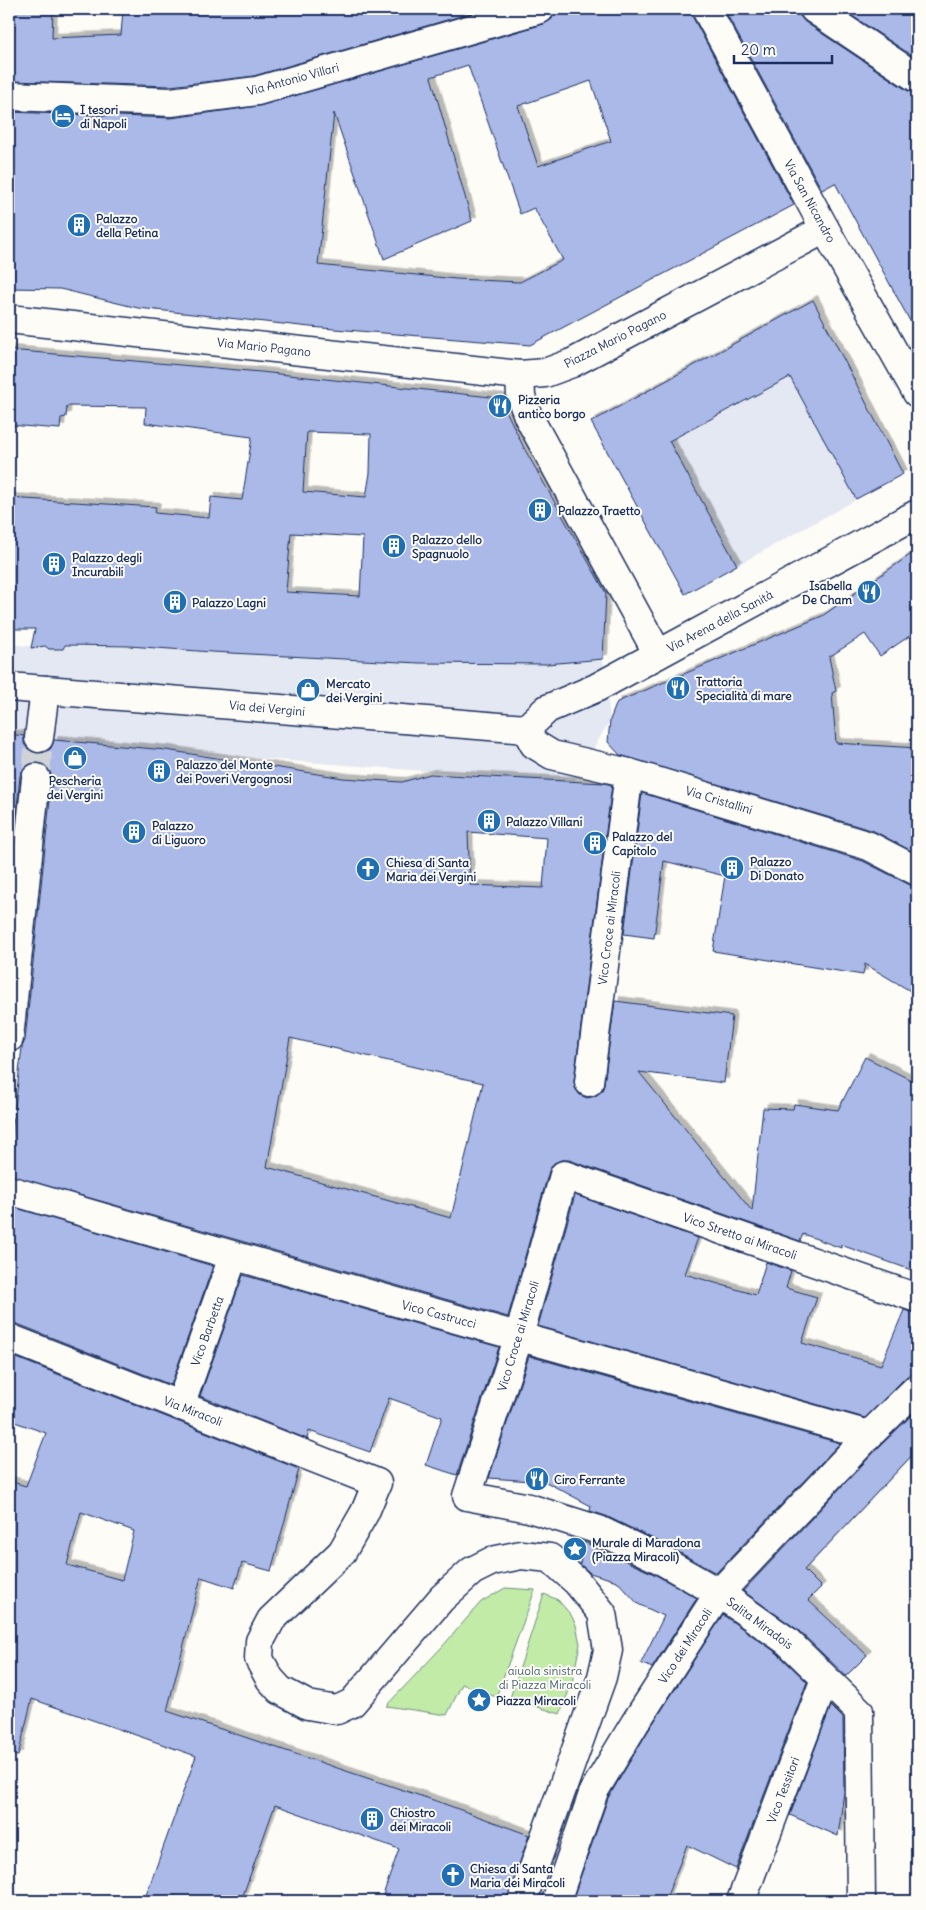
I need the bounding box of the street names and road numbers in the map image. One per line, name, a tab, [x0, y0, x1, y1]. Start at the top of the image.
street label: Via Antonio Villari	[245, 60, 341, 98]
street label: Via San Nicandro	[781, 157, 839, 245]
street label: Piazza Mario Pagano	[561, 307, 669, 371]
street label: Via Mario Pagano	[216, 335, 312, 359]
street label: Via Arena della Sanità	[664, 587, 776, 655]
street label: Via dei Vergini	[228, 697, 306, 719]
street label: Via Cristallini	[684, 783, 754, 817]
street label: Vico Croce ai Miracoli	[595, 870, 623, 986]
street label: Vico Stretto ai Miracoli	[681, 1209, 799, 1263]
street label: Vico Croce ai Miracoli	[494, 1279, 542, 1393]
street label: Vico Barbetta	[187, 1294, 227, 1368]
street label: Vico Castrucci	[400, 1297, 478, 1331]
street label: Via Miracoli	[161, 1393, 225, 1429]
street label: Salita Miradois	[724, 1594, 796, 1652]
street label: Vico dei Miracoli	[655, 1605, 715, 1687]
street label: Vico Tessitori	[764, 1755, 802, 1825]

